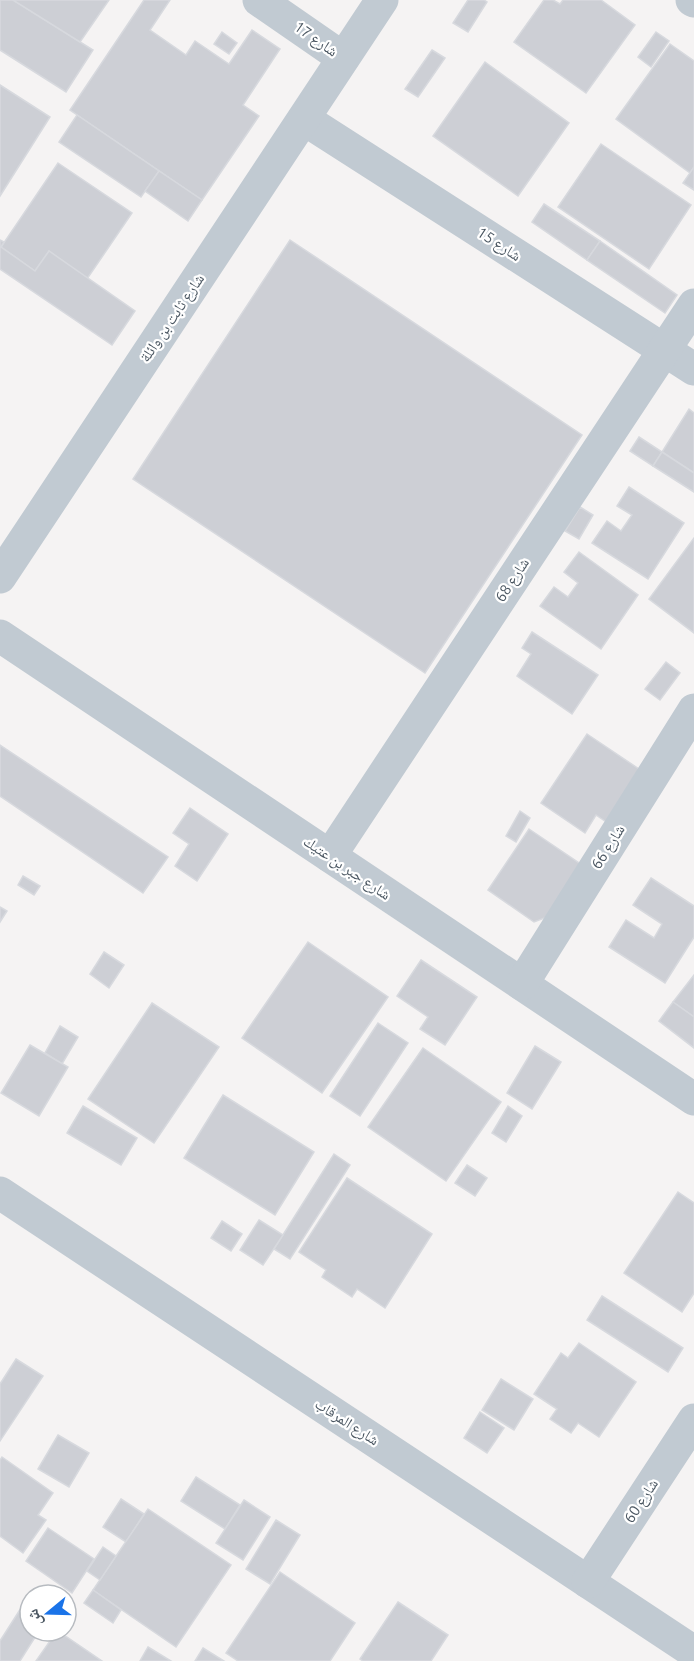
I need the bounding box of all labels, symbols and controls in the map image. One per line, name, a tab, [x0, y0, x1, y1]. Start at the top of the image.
street label: شارع 17	[290, 18, 341, 61]
street label: شارع 15	[473, 223, 525, 266]
street label: شارع ثابت بن وائلة	[136, 270, 209, 366]
street label: شارع 68	[491, 554, 534, 606]
street label: شارع 66	[587, 821, 629, 873]
street label: شارع جبر بن عتيك	[299, 832, 394, 905]
street label: شارع المرقاب	[311, 1395, 382, 1450]
street label: شارع 60	[620, 1475, 663, 1527]
north arrow	[18, 1583, 78, 1643]
text: ش	[23, 1607, 46, 1629]

